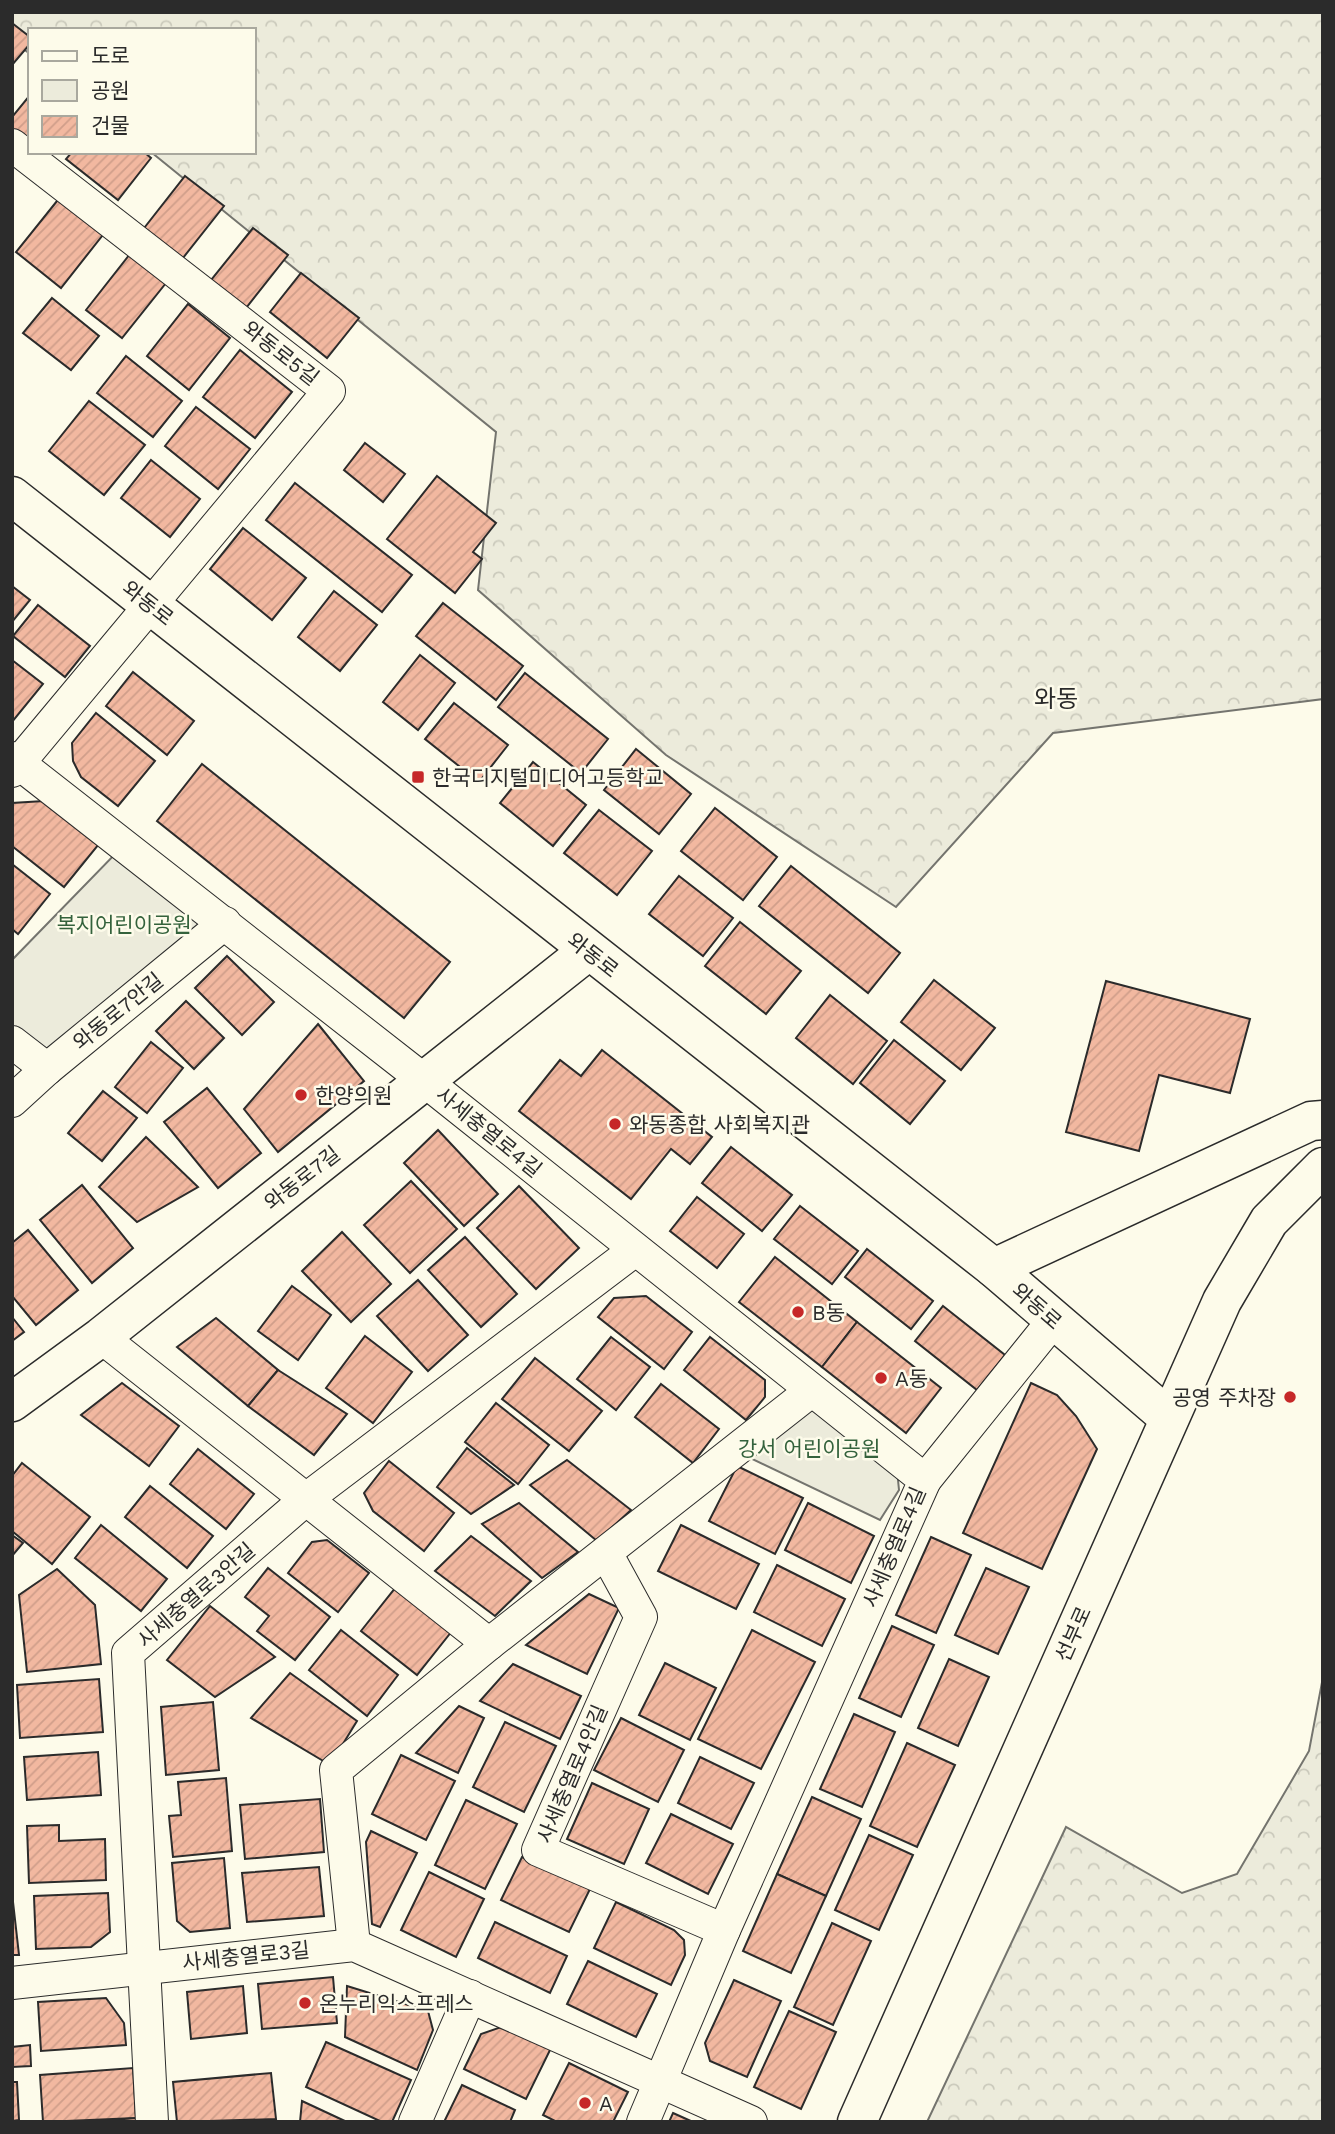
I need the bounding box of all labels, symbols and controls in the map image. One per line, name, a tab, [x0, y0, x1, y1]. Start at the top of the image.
legend	[28, 28, 256, 154]
text: 도로	[91, 43, 130, 68]
text: 공원	[91, 78, 130, 103]
text: 건물	[91, 113, 130, 138]
street label: 와동로5길	[238, 316, 324, 390]
street label: 와동로	[117, 575, 179, 631]
district label: 와동	[1034, 685, 1078, 713]
place label: 한국디지털미디어고등학교	[432, 765, 664, 790]
marker: 한국디지털미디어고등학교	[410, 769, 426, 785]
park label: 복지어린이공원	[56, 912, 192, 937]
street label: 와동로	[562, 927, 624, 983]
street label: 와동로7안길	[68, 967, 168, 1055]
street label: 사세충열로4길	[431, 1082, 547, 1182]
place label: 한양의원	[315, 1083, 392, 1108]
marker: 한양의원	[293, 1087, 309, 1103]
place label: 와동종합 사회복지관	[629, 1112, 810, 1137]
marker: 와동종합 사회복지관	[607, 1116, 623, 1132]
street label: 와동로7길	[259, 1141, 345, 1215]
street label: 와동로	[1007, 1278, 1067, 1334]
place label: B동	[812, 1300, 845, 1325]
marker: B동	[790, 1304, 806, 1320]
place label: A동	[895, 1366, 928, 1391]
marker: A동	[873, 1370, 889, 1386]
place label: 공영 주차장	[1172, 1385, 1276, 1410]
marker: 공영 주차장	[1282, 1389, 1298, 1405]
park label: 강서 어린이공원	[738, 1436, 880, 1461]
street label: 사세충열로4길	[857, 1483, 931, 1611]
street label: 사세충열로3안길	[132, 1537, 260, 1653]
street label: 선부로	[1050, 1602, 1096, 1666]
street label: 사세충열로4안길	[532, 1701, 612, 1847]
street label: 사세충열로3길	[181, 1937, 311, 1975]
place label: 온누리익스프레스	[319, 1991, 474, 2016]
marker: 온누리익스프레스	[297, 1995, 313, 2011]
place label: A	[599, 2091, 613, 2116]
marker: A	[577, 2095, 593, 2111]

